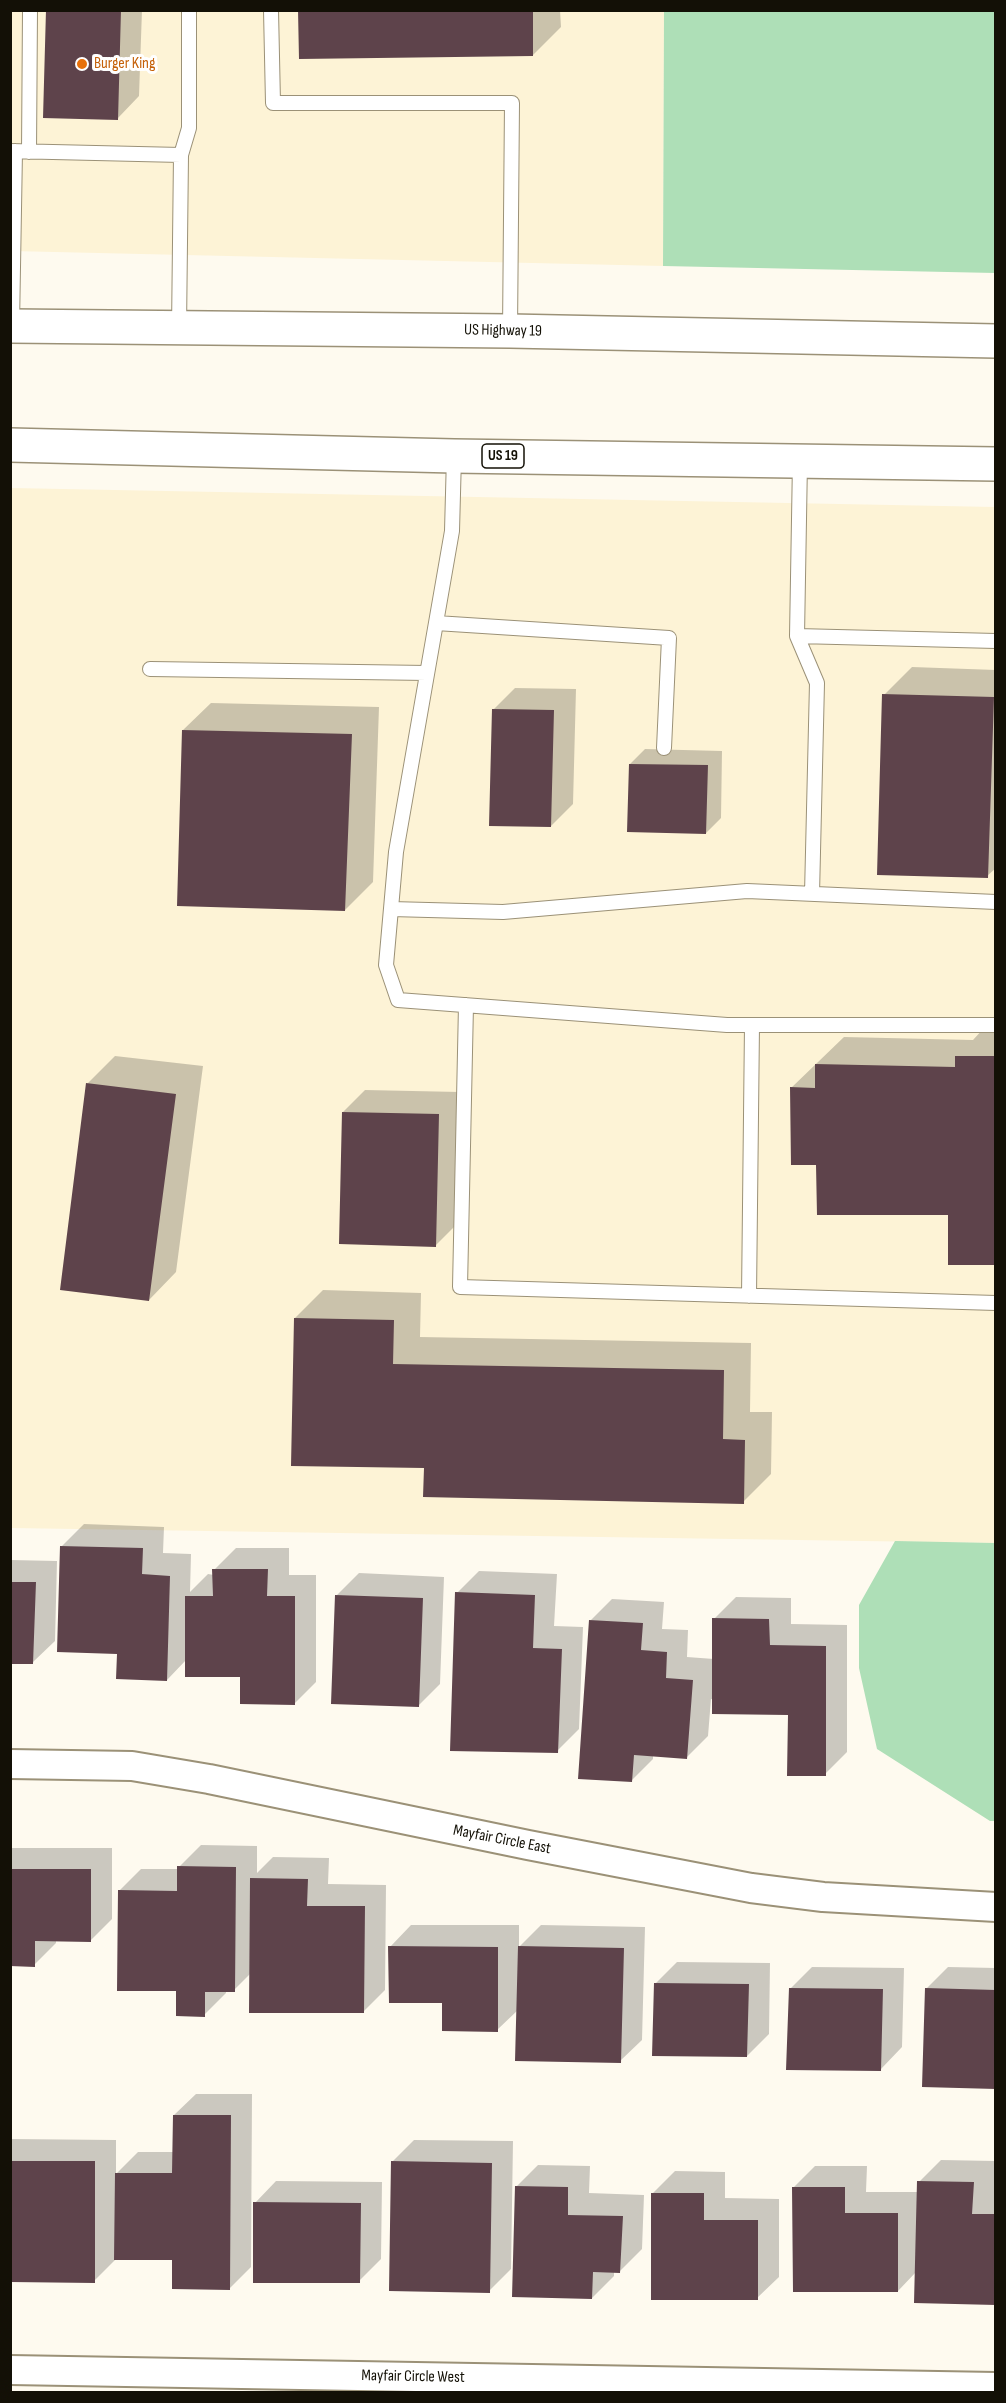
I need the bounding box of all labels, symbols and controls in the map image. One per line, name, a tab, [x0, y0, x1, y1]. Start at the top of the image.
place label: Burger King	[94, 54, 155, 74]
marker: Burger King	[75, 57, 89, 71]
street label: US Highway 19	[464, 321, 542, 341]
road number: US 19	[482, 444, 524, 468]
street label: Mayfair Circle East	[452, 1821, 552, 1859]
street label: Mayfair Circle West	[361, 2367, 465, 2387]

